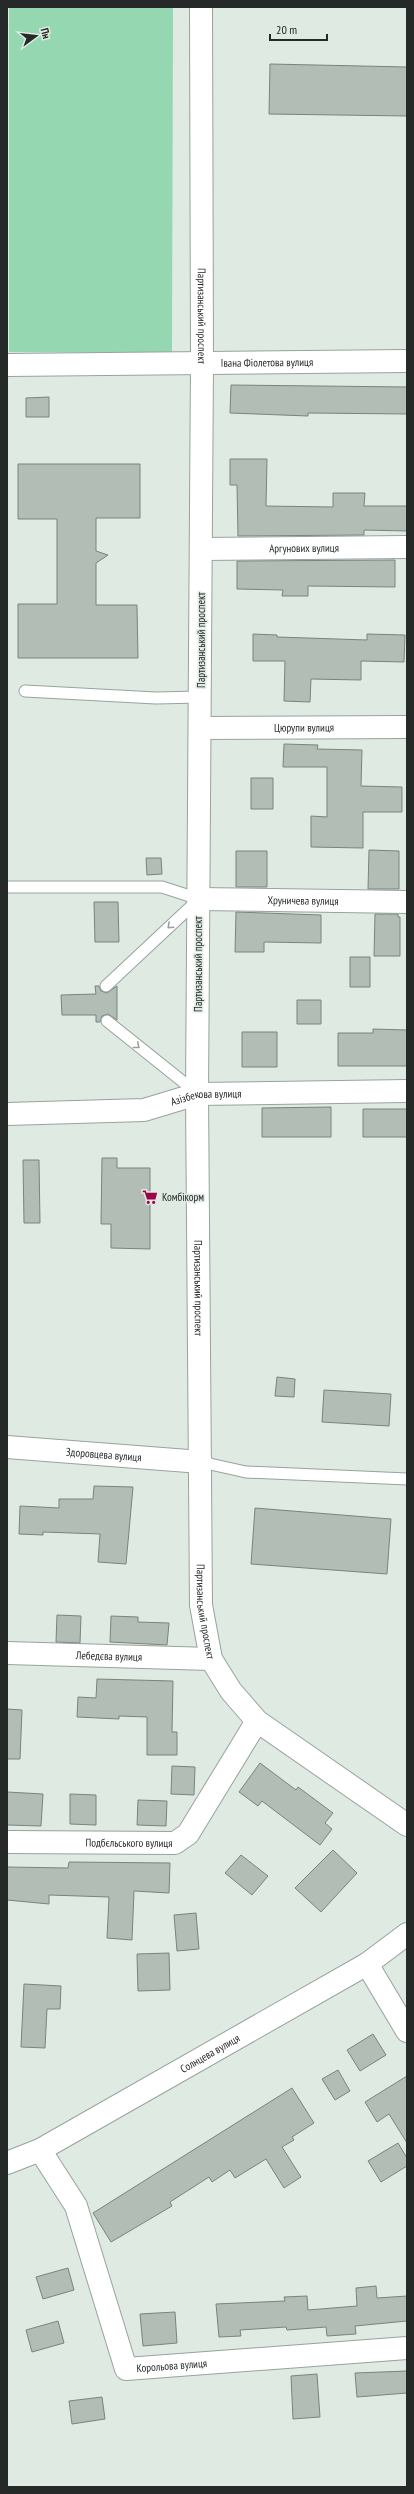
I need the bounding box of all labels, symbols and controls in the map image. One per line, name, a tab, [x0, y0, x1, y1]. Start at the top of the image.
north arrow	[16, 16, 56, 56]
scale bar	[270, 16, 327, 42]
text: 20 m	[276, 22, 297, 37]
text: Пн	[38, 26, 54, 40]
street label: Партизанський проспект	[195, 268, 209, 364]
street label: Івана Фіолетова вулиця	[221, 355, 313, 370]
street label: Аргунових вулиця	[269, 541, 339, 555]
street label: Партизанський проспект	[194, 592, 208, 688]
street label: Цюрупи вулиця	[274, 720, 334, 735]
street label: Хруничева вулиця	[267, 893, 339, 908]
street label: Партизанський проспект	[191, 916, 205, 1012]
one-way arrow	[167, 921, 175, 929]
one-way arrow	[133, 1041, 140, 1048]
street label: Азізбекова вулиця	[169, 1086, 242, 1109]
supermarket icon: Комбікорм	[141, 1188, 159, 1206]
place label: Комбікорм	[162, 1190, 204, 1204]
street label: Партизанський проспект	[191, 1240, 206, 1336]
street label: Здоровцева вулиця	[65, 1445, 142, 1464]
street label: Партизанський проспект	[194, 1564, 218, 1661]
street label: Лебедєва вулиця	[75, 1648, 142, 1664]
street label: Подбєльського вулиця	[85, 1835, 173, 1850]
street label: Солнцева вулиця	[178, 2031, 242, 2076]
street label: Корольова вулиця	[136, 2356, 208, 2375]

